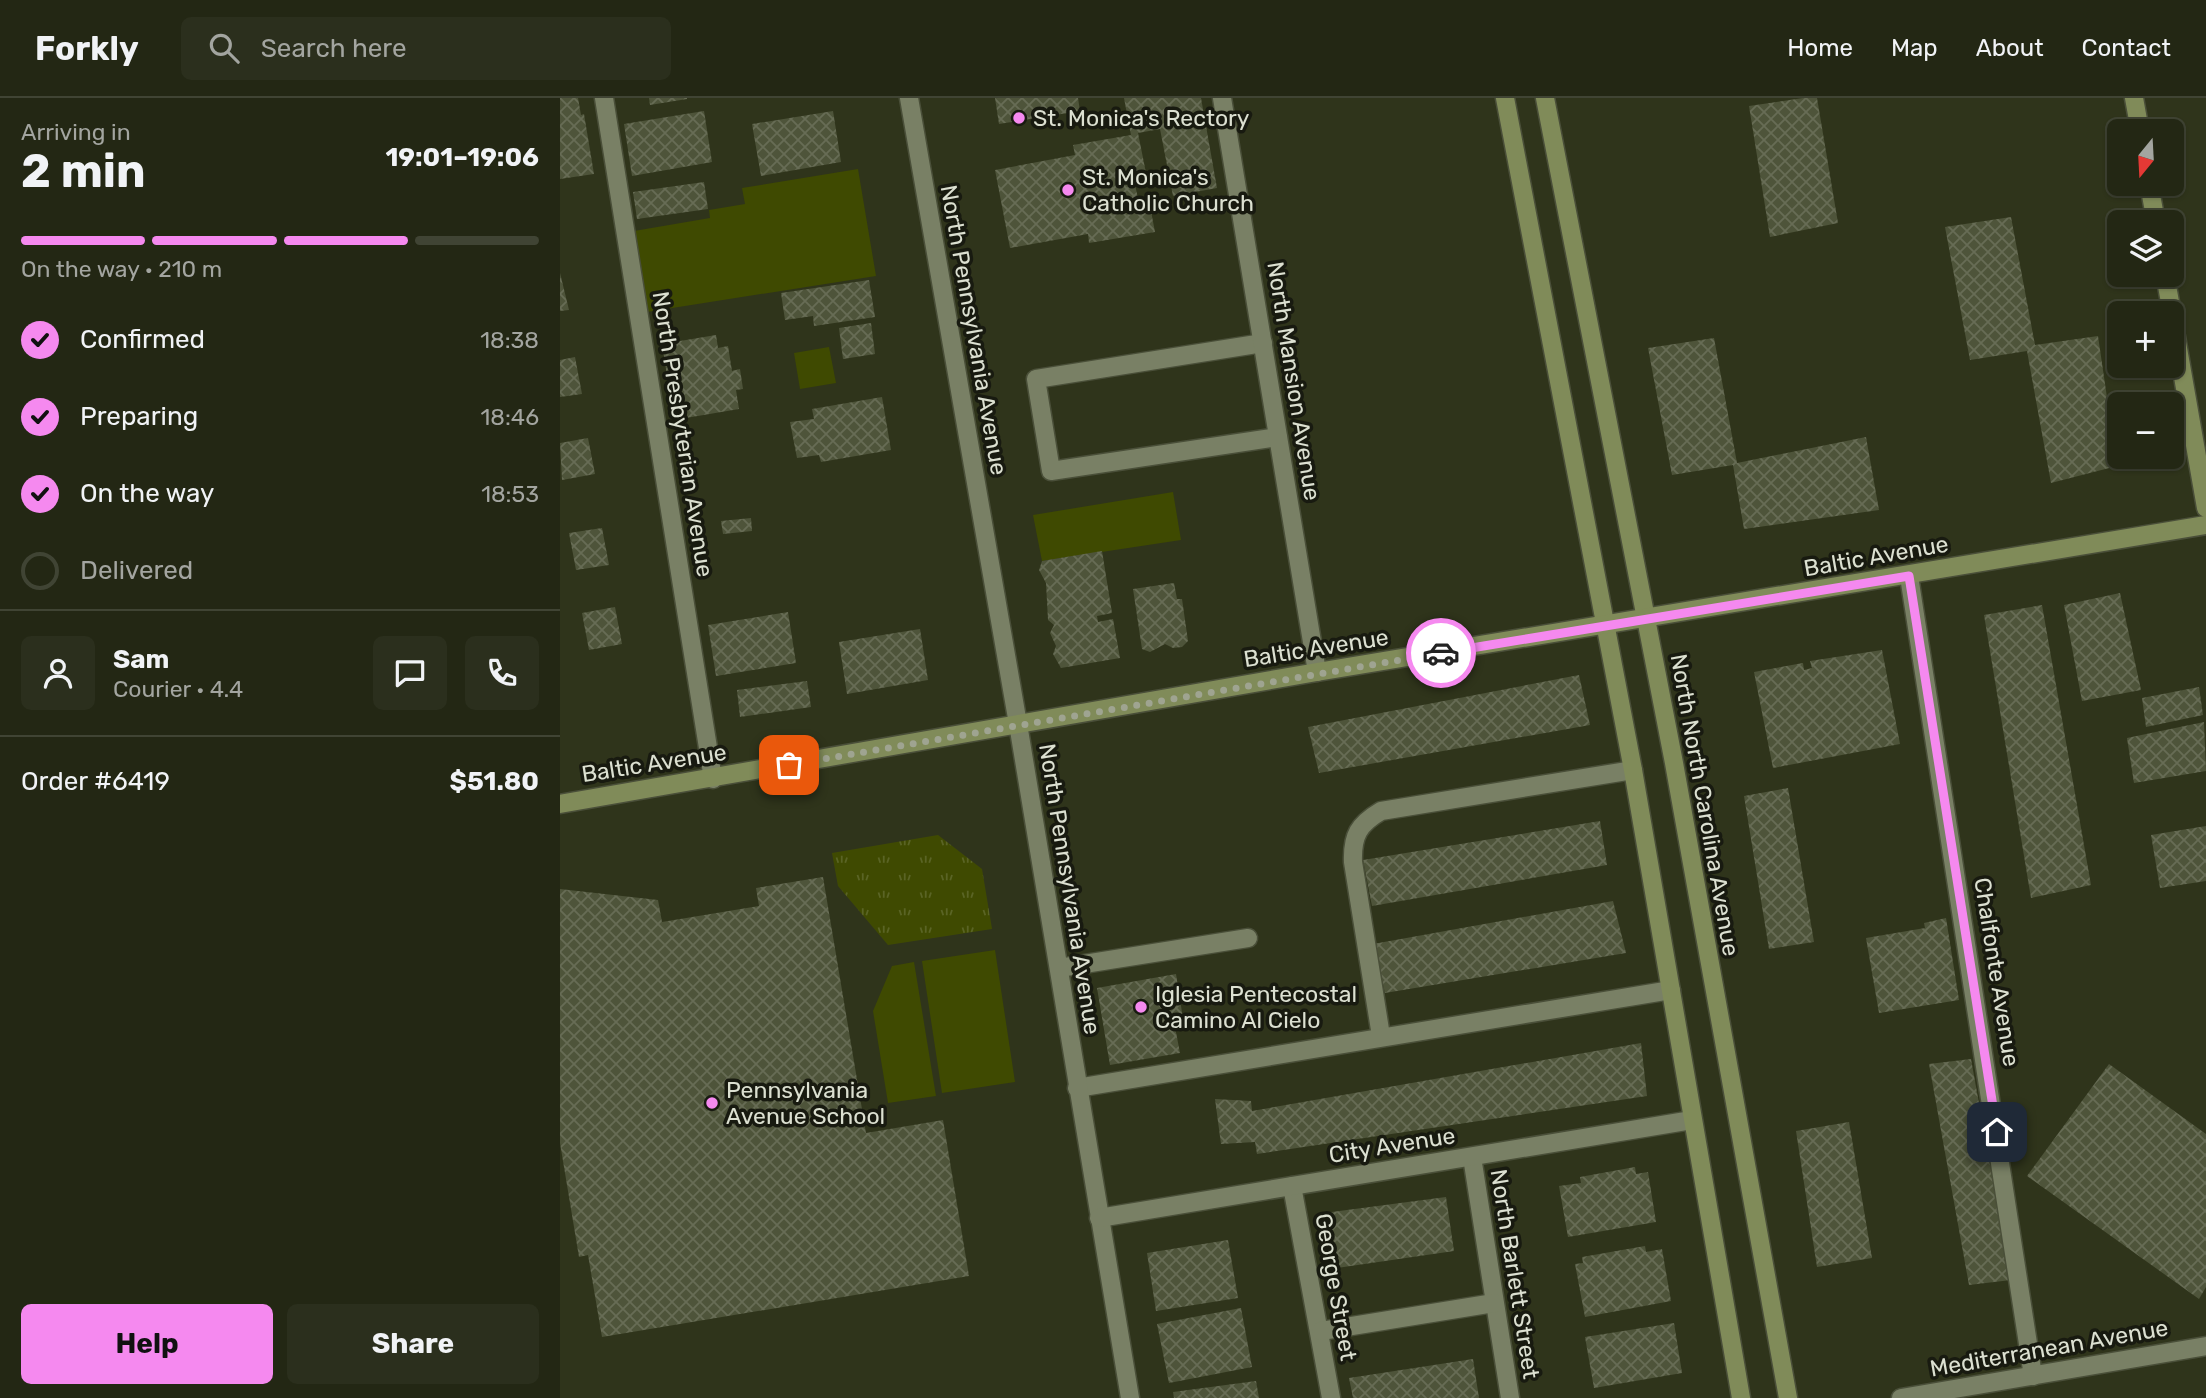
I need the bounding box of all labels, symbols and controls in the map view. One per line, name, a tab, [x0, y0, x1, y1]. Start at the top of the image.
search box	[181, 17, 671, 80]
text: Forkly	[35, 29, 139, 68]
icon: search	[205, 29, 243, 67]
text: Search here	[261, 33, 407, 64]
text: Home	[1787, 34, 1853, 62]
text: Map	[1891, 34, 1938, 62]
text: About	[1976, 34, 2044, 62]
text: Contact	[2082, 34, 2171, 62]
place label: St. Monica's Rectory	[1033, 104, 1250, 132]
marker: St. Monica's Rectory	[1011, 110, 1027, 126]
text: Arriving in	[21, 118, 131, 146]
north arrow	[2107, 119, 2184, 196]
map controls	[2107, 119, 2184, 469]
text: 19:01–19:06	[385, 142, 539, 173]
text: 2 min	[21, 144, 146, 199]
place label: St. Monica's Catholic Church	[1082, 163, 1254, 217]
marker: St. Monica's Catholic Church	[1060, 182, 1076, 198]
street label: North Pennsylvania Avenue	[935, 183, 1013, 477]
button: layers	[2107, 210, 2184, 287]
text: On the way · 210 m	[21, 255, 222, 283]
street label: North Mansion Avenue	[1261, 260, 1327, 502]
street label: North Presbyterian Avenue	[647, 289, 719, 579]
button: +	[2107, 301, 2184, 378]
icon: check	[21, 321, 59, 359]
text: Confirmed	[80, 324, 205, 355]
text: 18:38	[480, 326, 539, 354]
button: −	[2107, 392, 2184, 469]
icon: check	[21, 398, 59, 436]
text: Preparing	[80, 401, 198, 432]
text: 18:46	[480, 403, 539, 431]
icon: check	[21, 475, 59, 513]
text: On the way	[80, 478, 214, 509]
text: 18:53	[481, 480, 539, 508]
street label: Baltic Avenue	[1801, 529, 1951, 583]
text: Delivered	[80, 555, 193, 586]
courier	[1406, 618, 1476, 688]
street label: Baltic Avenue	[1241, 623, 1391, 673]
icon: car	[1422, 634, 1460, 672]
button: person	[21, 636, 95, 710]
button: chat	[373, 636, 447, 710]
button: phone	[465, 636, 539, 710]
text: Sam	[113, 644, 169, 675]
street label: North North Carolina Avenue	[1665, 652, 1745, 958]
text: Courier · 4.4	[113, 675, 243, 703]
pin	[759, 735, 819, 795]
street label: Baltic Avenue	[579, 738, 729, 788]
street label: North Pennsylvania Avenue	[1033, 741, 1107, 1037]
icon: bag	[770, 746, 808, 784]
text: Order #6419	[21, 766, 170, 797]
text: $51.80	[450, 766, 539, 797]
street label: Chalfonte Avenue	[1968, 876, 2026, 1068]
place label: Iglesia Pentecostal Camino Al Cielo	[1155, 980, 1357, 1034]
marker: Iglesia Pentecostal Camino Al Cielo	[1133, 999, 1149, 1015]
place label: Pennsylvania Avenue School	[726, 1076, 885, 1130]
marker: Pennsylvania Avenue School	[704, 1095, 720, 1111]
pin	[1967, 1102, 2027, 1162]
icon: home	[1978, 1113, 2016, 1151]
street label: City Avenue	[1327, 1121, 1457, 1169]
street label: North Barlett Street	[1485, 1167, 1545, 1381]
street label: George Street	[1309, 1211, 1363, 1363]
button: Help	[21, 1304, 273, 1384]
button: Share	[287, 1304, 539, 1384]
street label: Mediterranean Avenue	[1928, 1313, 2170, 1383]

